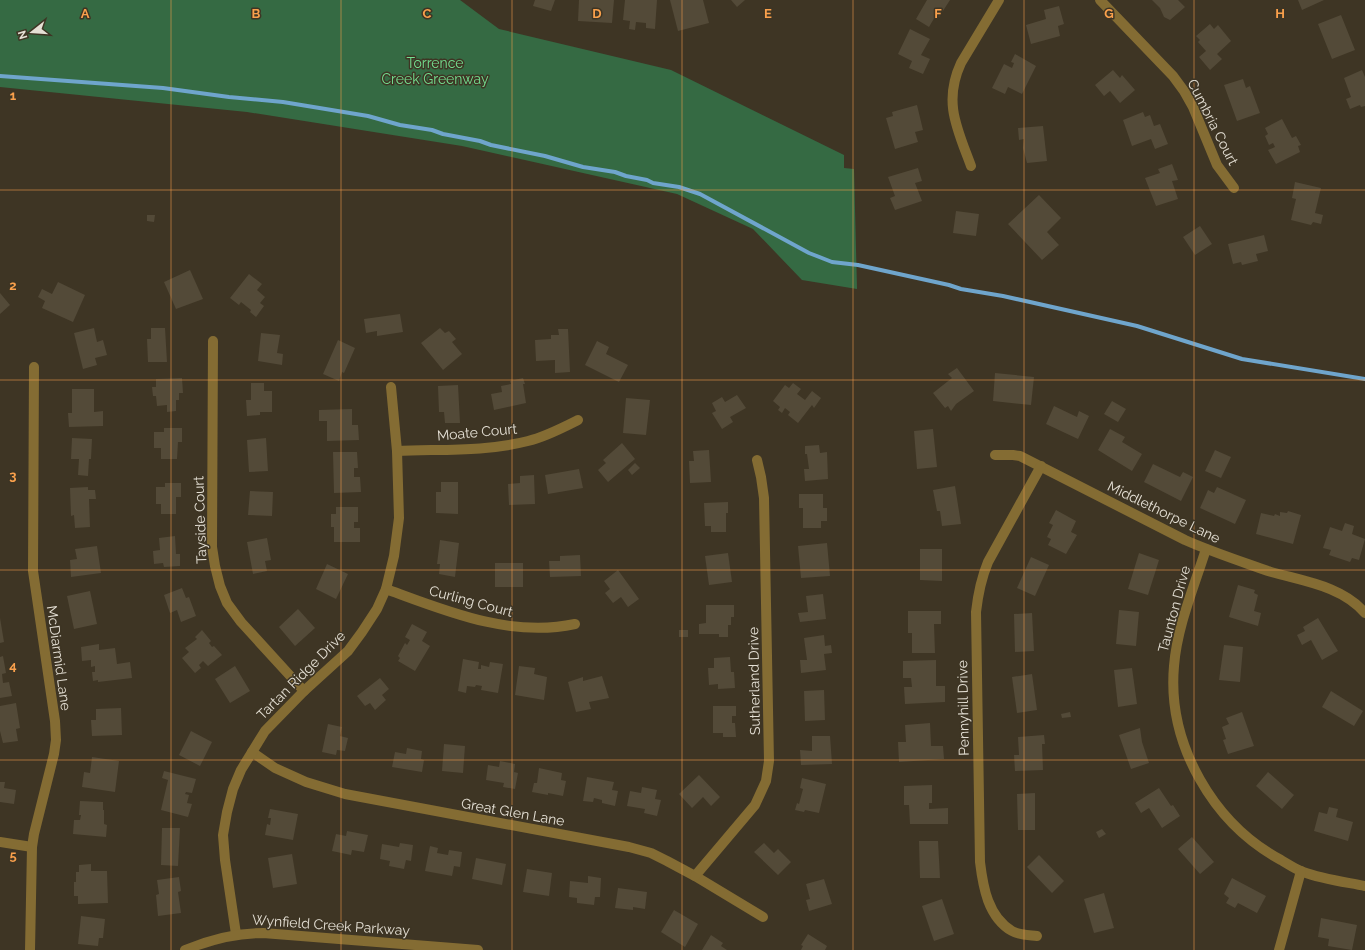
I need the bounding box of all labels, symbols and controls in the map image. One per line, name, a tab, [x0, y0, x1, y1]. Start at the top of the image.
text: A	[81, 6, 90, 21]
text: B	[252, 6, 261, 21]
text: C	[423, 6, 432, 21]
text: D	[592, 6, 602, 21]
text: E	[764, 6, 772, 21]
text: F	[934, 6, 942, 21]
text: G	[1104, 6, 1114, 21]
text: H	[1275, 6, 1285, 21]
north arrow	[12, 12, 52, 52]
text: N	[15, 29, 30, 41]
park label: Torrence Creek Greenway	[381, 55, 489, 87]
street label: Cumbria Court	[1184, 76, 1242, 168]
text: 1	[10, 88, 17, 103]
text: 2	[9, 278, 17, 293]
street label: Moate Court	[436, 421, 518, 443]
text: 3	[9, 468, 17, 483]
street label: Tayside Court	[190, 475, 210, 564]
street label: Middlethorpe Lane	[1105, 478, 1223, 546]
street label: Taunton Drive	[1155, 564, 1193, 654]
street label: Curling Court	[427, 582, 515, 620]
street label: McDiarmid Lane	[44, 604, 74, 712]
street label: Tartan Ridge Drive	[253, 627, 349, 723]
street label: Sutherland Drive	[745, 627, 763, 735]
text: 4	[9, 658, 17, 673]
street label: Pennyhill Drive	[954, 660, 972, 756]
street label: Great Glen Lane	[460, 795, 566, 829]
text: 5	[9, 848, 17, 863]
street label: Wynfield Creek Parkway	[252, 912, 411, 939]

